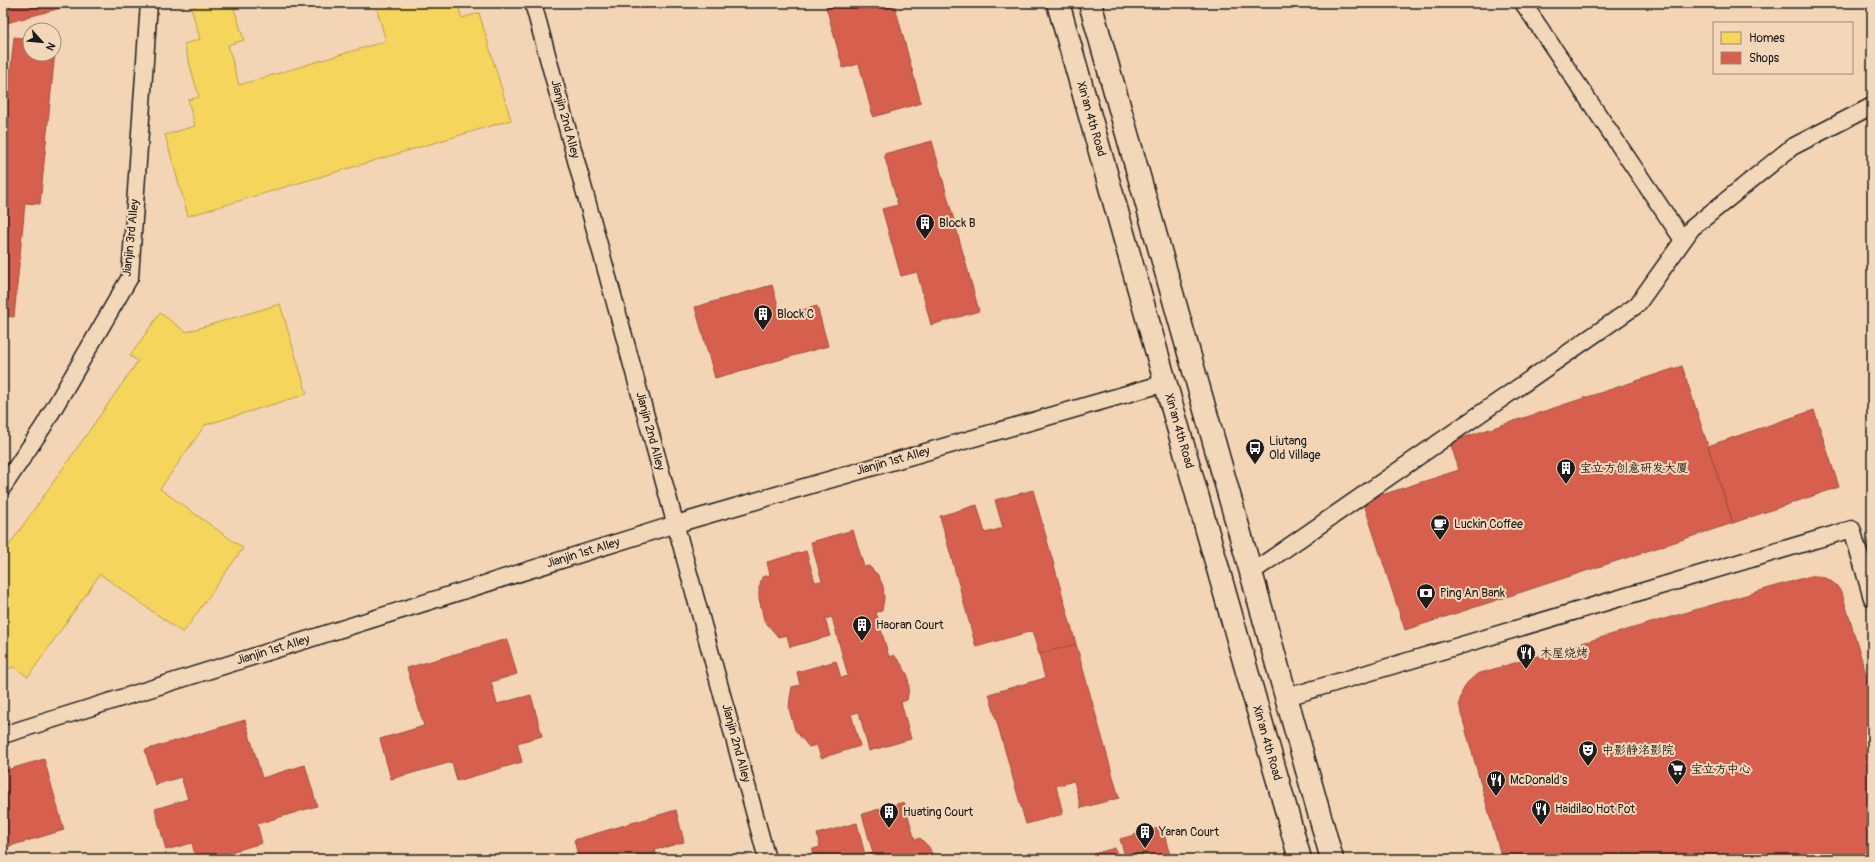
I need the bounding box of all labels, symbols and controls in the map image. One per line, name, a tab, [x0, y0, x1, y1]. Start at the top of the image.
north arrow	[22, 22, 62, 62]
legend	[1713, 22, 1853, 74]
text: Homes	[1749, 31, 1785, 46]
text: N	[43, 40, 58, 53]
text: Shops	[1749, 51, 1780, 66]
street label: Jianjin 2nd Alley	[547, 78, 583, 160]
street label: Xin'an 4th Road	[1073, 80, 1109, 158]
street label: Jianjin 3rd Alley	[119, 199, 143, 277]
building icon: Block B	[914, 212, 936, 240]
place label: Block B	[939, 216, 976, 231]
building icon: Block C	[752, 303, 774, 331]
place label: Block C	[777, 307, 814, 322]
street label: Jianjin 2nd Alley	[632, 390, 668, 472]
street label: Xin'an 4th Road	[1161, 392, 1197, 470]
place label: Liutang Old Village	[1269, 434, 1321, 463]
bus stop icon: Liutang Old Village	[1244, 437, 1266, 465]
street label: Jianjin 1st Alley	[854, 443, 932, 479]
building icon: 宝立方创意研发大厦	[1555, 457, 1577, 485]
place label: 宝立方创意研发大厦	[1580, 461, 1688, 476]
cafe icon: Luckin Coffee	[1429, 513, 1451, 541]
place label: Luckin Coffee	[1454, 517, 1523, 532]
street label: Jianjin 1st Alley	[544, 535, 622, 571]
bank icon: Ping An Bank	[1415, 582, 1437, 610]
place label: Ping An Bank	[1440, 586, 1505, 601]
building icon: Haoran Court	[851, 614, 873, 642]
place label: Haoran Court	[876, 618, 944, 633]
street label: Jianjin 1st Alley	[234, 632, 312, 668]
restaurant icon: 木屋烧烤	[1515, 642, 1537, 670]
place label: 木屋烧烤	[1540, 646, 1588, 661]
street label: Jianjin 2nd Alley	[718, 702, 754, 784]
street label: Xin'an 4th Road	[1249, 704, 1285, 782]
theatre icon: 中影静洺影院	[1577, 739, 1599, 767]
place label: 中影静洺影院	[1602, 743, 1674, 758]
supermarket icon: 宝立方中心	[1666, 758, 1688, 786]
place label: 宝立方中心	[1691, 762, 1751, 777]
restaurant icon: McDonald's	[1485, 769, 1507, 797]
place label: McDonald's	[1510, 773, 1568, 788]
restaurant icon: Haidilao Hot Pot	[1530, 798, 1552, 826]
building icon: Huating Court	[878, 801, 900, 829]
place label: Haidilao Hot Pot	[1555, 802, 1635, 817]
place label: Huating Court	[903, 805, 973, 820]
building icon: Yaran Court	[1134, 821, 1156, 849]
place label: Yaran Court	[1158, 825, 1219, 840]

